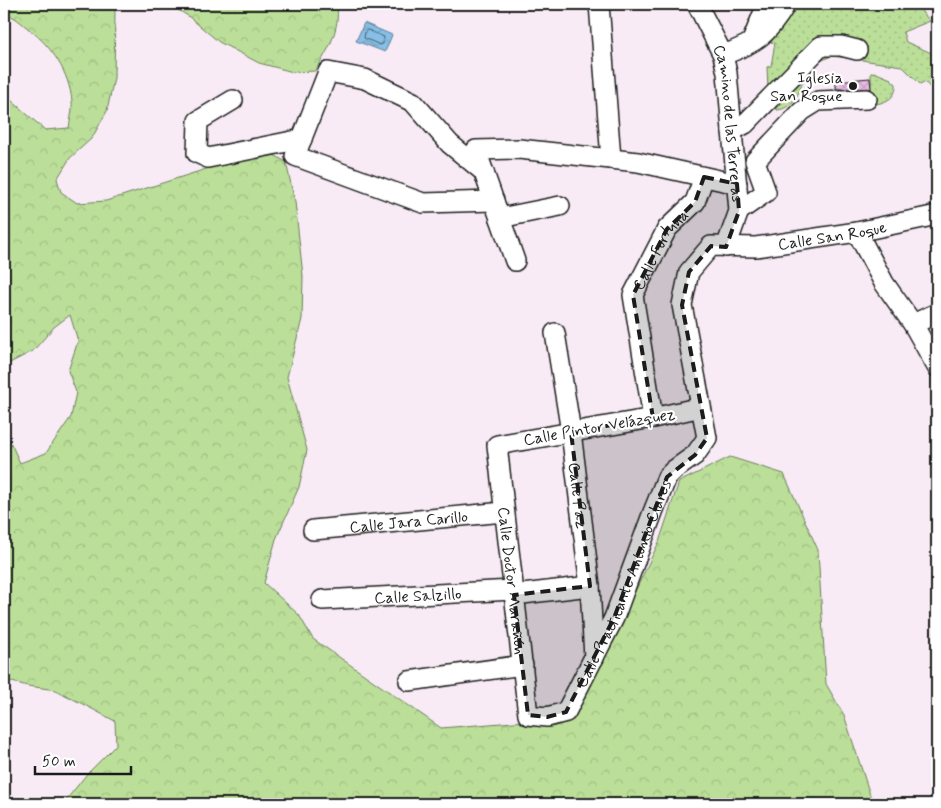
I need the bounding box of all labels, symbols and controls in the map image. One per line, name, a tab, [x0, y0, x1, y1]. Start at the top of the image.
street label: Camino de las Terreras	[707, 41, 747, 203]
place label: Iglesia San Roque	[770, 68, 843, 107]
marker: Iglesia San Roque	[847, 80, 859, 92]
street label: Calle Fortuna	[628, 205, 693, 294]
street label: Calle San Roque	[777, 217, 889, 256]
street label: Calle Pintor Velázquez	[522, 404, 677, 451]
street label: Calle Paz	[563, 461, 592, 530]
street label: Calle Practicante Antonio Clares	[571, 477, 677, 692]
street label: Calle Jara Carillo	[349, 506, 469, 539]
street label: Calle Doctor Marañón	[492, 506, 530, 656]
street label: Calle Salzillo	[374, 584, 462, 609]
scale bar	[35, 743, 131, 775]
text: 50 m	[42, 752, 76, 772]

